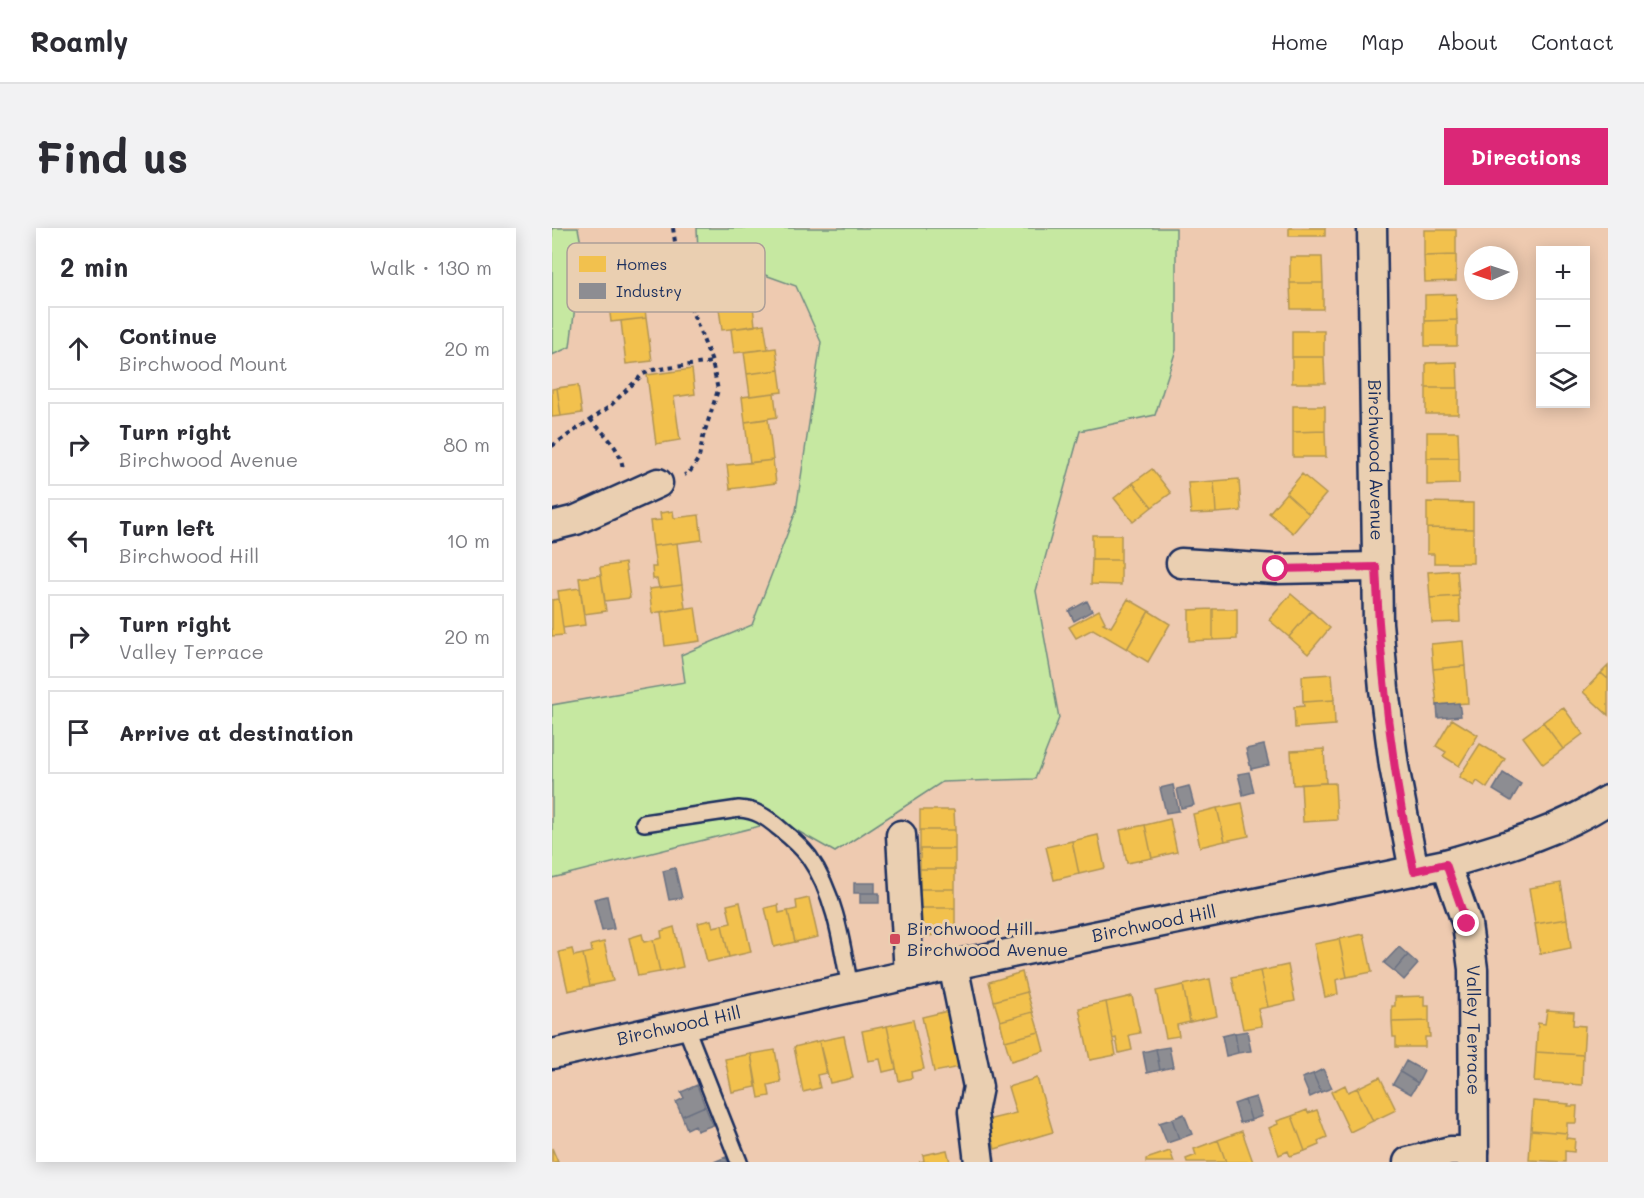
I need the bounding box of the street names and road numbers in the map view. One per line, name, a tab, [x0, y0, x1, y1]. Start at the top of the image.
street label: Birchwood Avenue	[1363, 379, 1390, 541]
street label: Birchwood Hill	[1090, 898, 1218, 947]
street label: Valley Terrace	[1462, 965, 1487, 1095]
street label: Birchwood Hill	[614, 999, 743, 1050]

